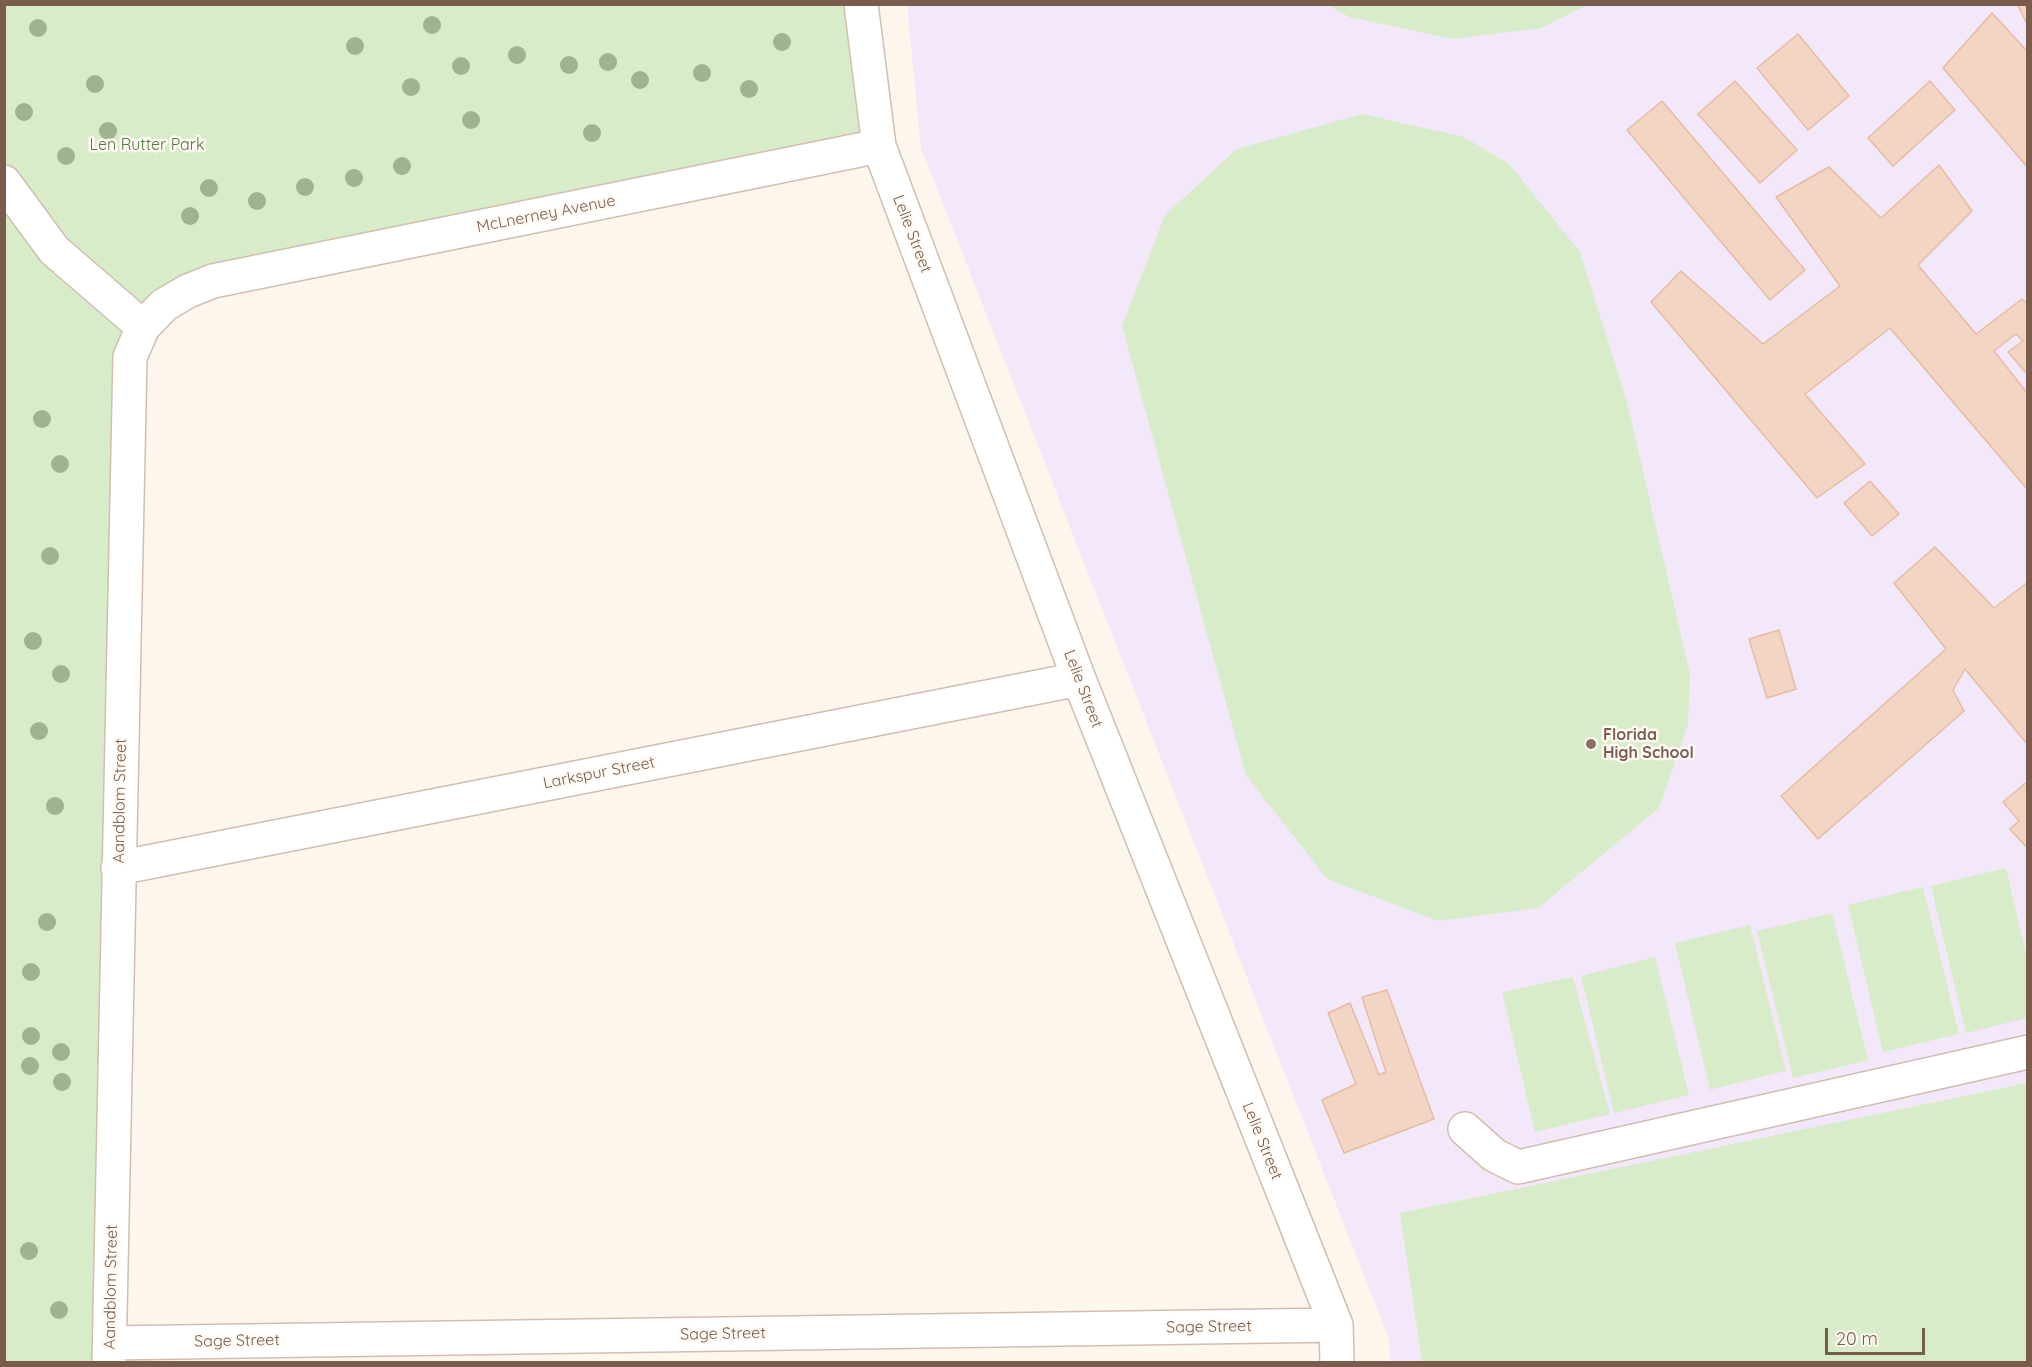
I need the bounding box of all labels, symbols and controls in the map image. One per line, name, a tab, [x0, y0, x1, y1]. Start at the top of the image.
park label: Len Rutter Park	[89, 135, 205, 155]
street label: McLnerney Avenue	[475, 191, 617, 237]
street label: Lelie Street	[888, 192, 936, 276]
street label: Lelie Street	[1059, 647, 1107, 731]
place label: Florida High School	[1603, 725, 1694, 763]
marker: Florida High School	[1584, 737, 1598, 751]
street label: Aandblom Street	[109, 738, 131, 864]
street label: Larkspur Street	[542, 753, 656, 793]
street label: Lelie Street	[1238, 1099, 1286, 1183]
street label: Aandblom Street	[100, 1224, 122, 1350]
scale bar	[1828, 1316, 1928, 1354]
street label: Sage Street	[1166, 1317, 1252, 1337]
street label: Sage Street	[680, 1324, 766, 1344]
text: 20 m	[1836, 1327, 1878, 1350]
street label: Sage Street	[194, 1331, 280, 1351]

